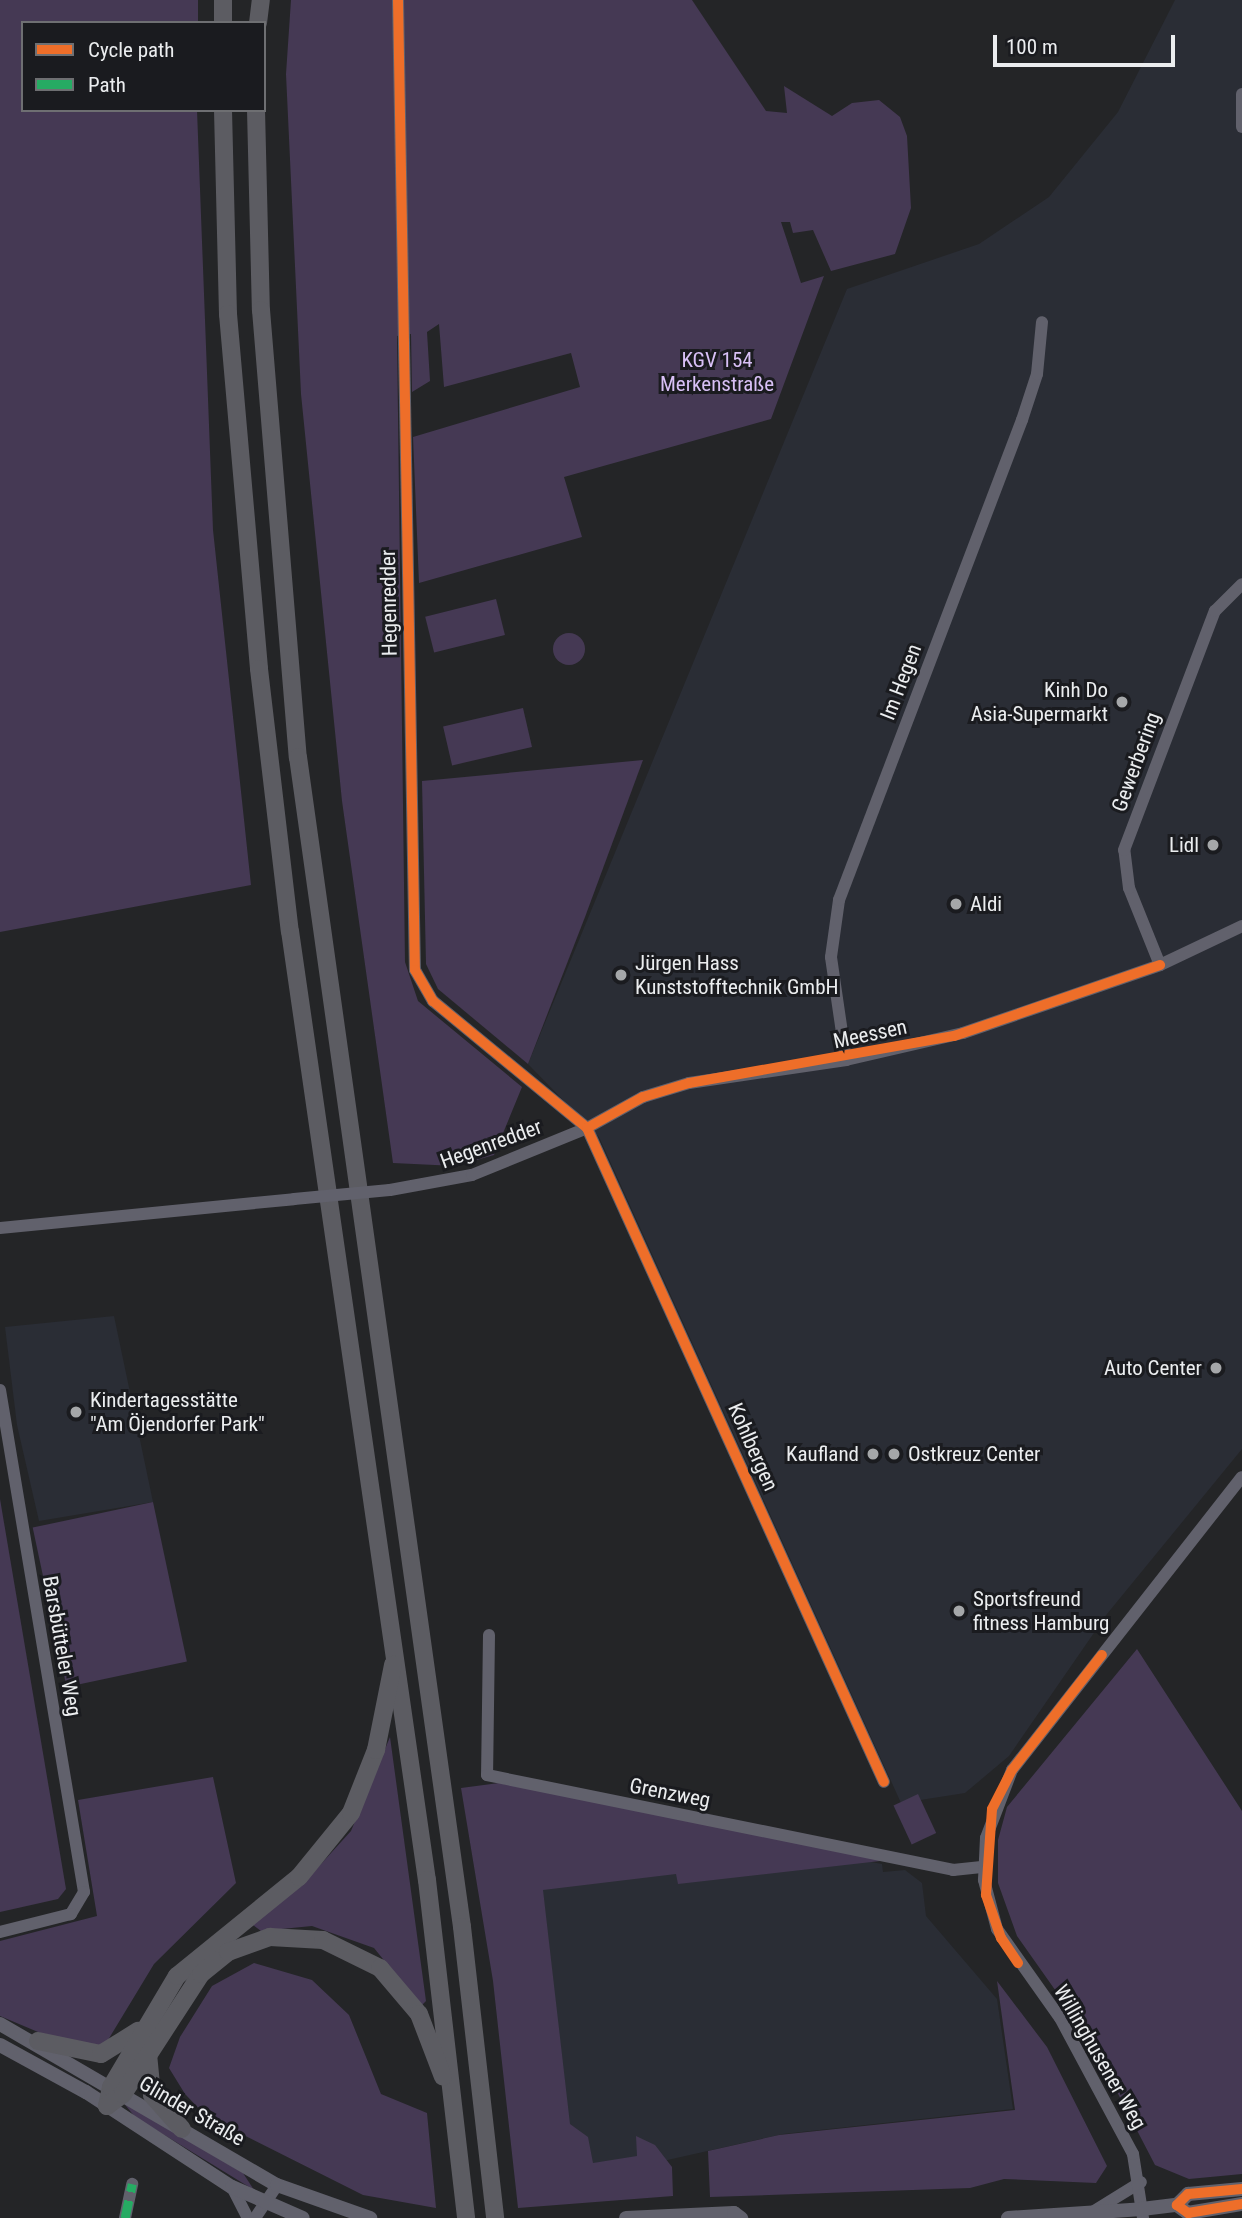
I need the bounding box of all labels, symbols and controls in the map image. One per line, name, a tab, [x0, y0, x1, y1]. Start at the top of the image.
legend	[21, 21, 266, 112]
scale bar	[997, 21, 1179, 65]
text: 100 m	[1006, 35, 1058, 59]
text: Cycle path	[88, 38, 174, 62]
text: Path	[88, 73, 126, 97]
park label: KGV 154 Merkenstraße	[660, 347, 774, 397]
street label: Hegenredder	[375, 550, 403, 656]
street label: Im Hegen	[875, 641, 927, 723]
place label: Kinh Do Asia-Supermarkt	[971, 677, 1108, 727]
marker: Kinh Do Asia-Supermarkt	[1114, 694, 1130, 710]
street label: Gewerbering	[1106, 709, 1166, 815]
place label: Lidl	[1169, 832, 1199, 858]
marker: Lidl	[1205, 837, 1221, 853]
place label: Aldi	[970, 891, 1002, 917]
marker: Aldi	[948, 896, 964, 912]
place label: Jürgen Hass Kunststofftechnik GmbH	[635, 950, 839, 1000]
marker: Jürgen Hass Kunststofftechnik GmbH	[613, 967, 629, 983]
street label: Meessen	[831, 1014, 909, 1054]
street label: Hegenredder	[437, 1114, 545, 1174]
place label: Auto Center	[1104, 1355, 1202, 1381]
marker: Auto Center	[1208, 1360, 1224, 1376]
place label: Kindertagesstätte "Am Öjendorfer Park"	[90, 1387, 265, 1437]
street label: Kohlbergen	[722, 1399, 784, 1495]
marker: Kindertagesstätte "Am Öjendorfer Park"	[68, 1404, 84, 1420]
place label: Kaufland	[786, 1441, 859, 1467]
place label: Ostkreuz Center	[908, 1441, 1040, 1467]
marker: Kaufland	[865, 1446, 881, 1462]
marker: Ostkreuz Center	[886, 1446, 902, 1462]
street label: Barsbütteler Weg	[37, 1574, 87, 1718]
place label: Sportsfreund fitness Hamburg	[973, 1586, 1109, 1636]
marker: Sportsfreund fitness Hamburg	[951, 1603, 967, 1619]
street label: Grenzweg	[627, 1773, 713, 1813]
street label: Willinghusener Weg	[1048, 1980, 1152, 2134]
street label: Glinder Straße	[135, 2071, 249, 2151]

